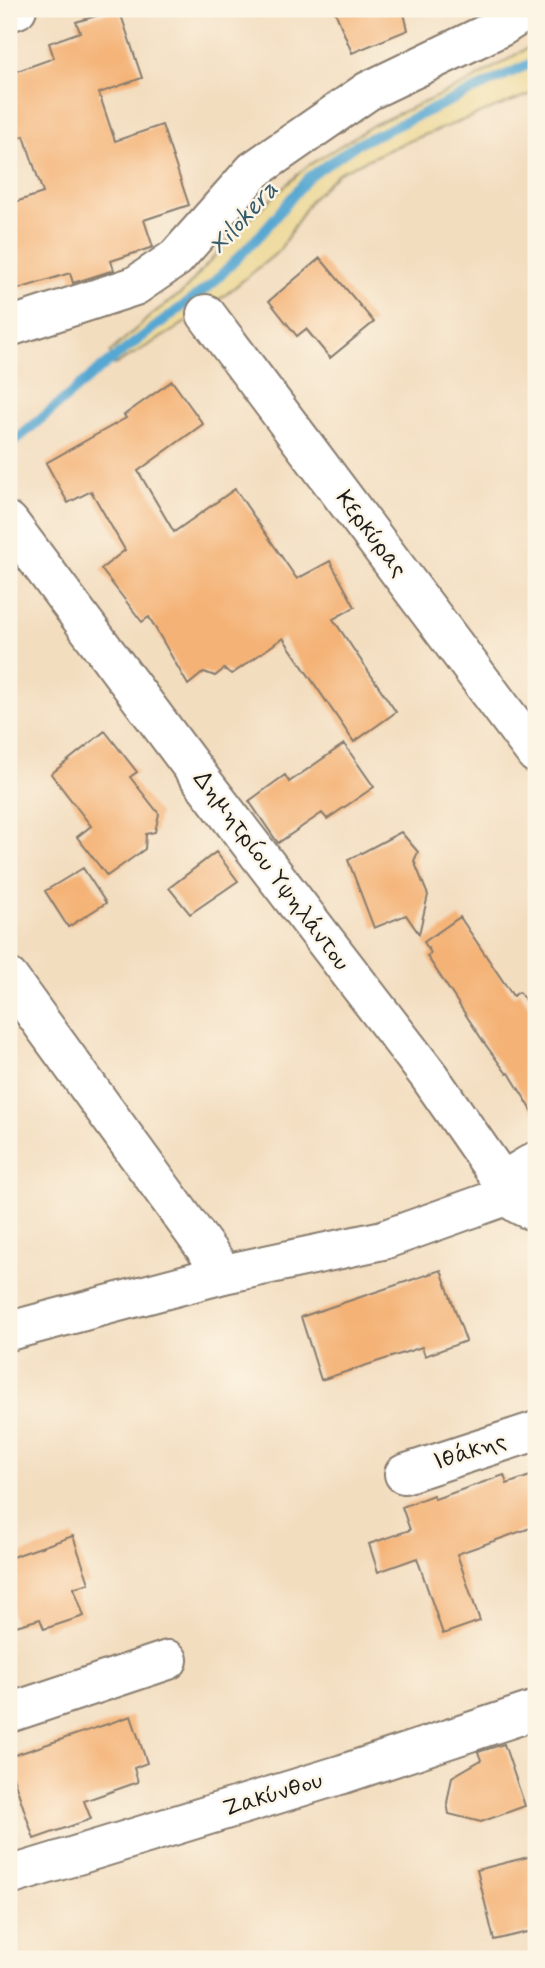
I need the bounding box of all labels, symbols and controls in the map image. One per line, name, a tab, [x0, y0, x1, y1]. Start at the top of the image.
water label: Xilokera	[202, 174, 286, 262]
street label: Κερκύρας	[328, 484, 414, 584]
street label: Δημητρίου Υψηλάντου	[186, 765, 357, 977]
street label: Ιθάκης	[430, 1426, 510, 1478]
street label: Ζακύνθου	[219, 1765, 327, 1825]

